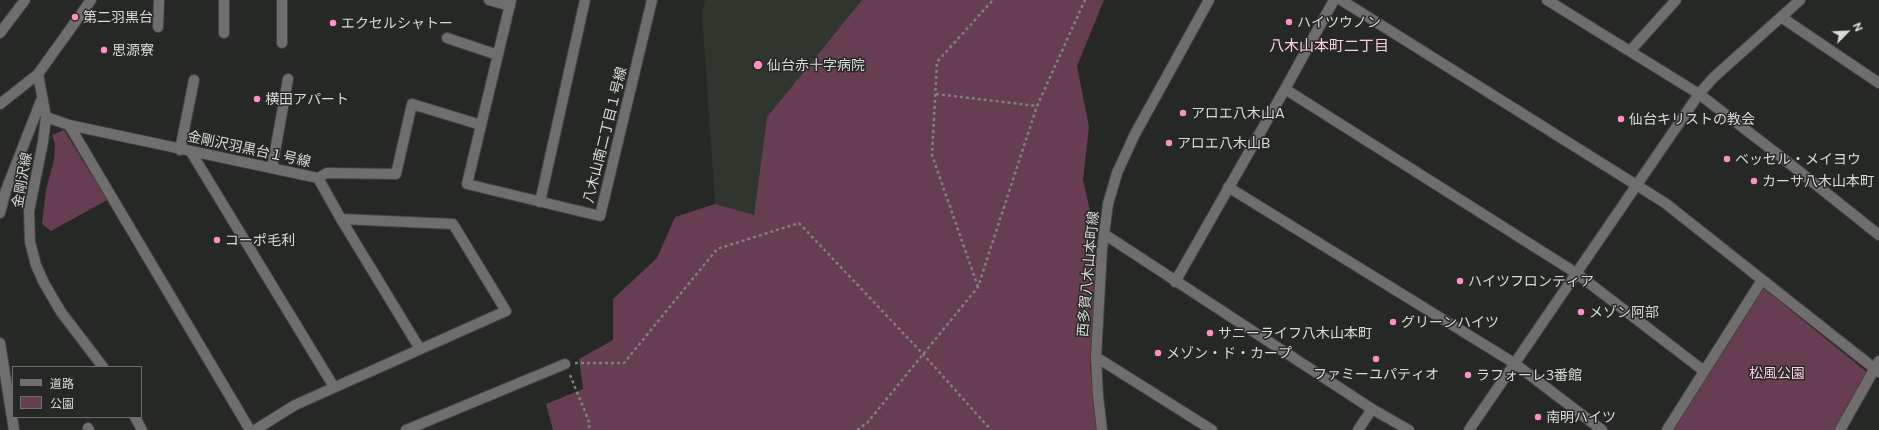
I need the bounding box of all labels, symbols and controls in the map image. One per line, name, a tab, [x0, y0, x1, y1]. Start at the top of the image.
place label: 第二羽黒台	[83, 9, 153, 25]
marker: 第二羽黒台	[70, 12, 80, 22]
north arrow	[1827, 12, 1867, 52]
place label: ハイツウノン	[1297, 14, 1381, 30]
place label: エクセルシャトー	[341, 15, 453, 31]
marker: ハイツウノン	[1284, 17, 1294, 27]
marker: エクセルシャトー	[328, 18, 338, 28]
text: N	[1851, 20, 1866, 33]
district label: 八木山本町二丁目	[1269, 37, 1389, 55]
place label: 思源寮	[112, 42, 154, 58]
marker: 思源寮	[99, 45, 109, 55]
place label: 仙台赤十字病院	[767, 57, 865, 73]
marker: 仙台赤十字病院	[752, 59, 764, 71]
street label: 八木山南二丁目１号線	[580, 65, 630, 205]
place label: 横田アパート	[265, 91, 349, 107]
marker: 横田アパート	[252, 94, 262, 104]
place label: アロエ八木山A	[1191, 105, 1285, 121]
marker: アロエ八木山A	[1178, 108, 1188, 118]
place label: 仙台キリストの教会	[1629, 111, 1755, 127]
marker: 仙台キリストの教会	[1616, 114, 1626, 124]
street label: 金剛沢羽黒台１号線	[186, 128, 312, 170]
place label: アロエ八木山B	[1177, 135, 1270, 151]
marker: アロエ八木山B	[1164, 138, 1174, 148]
street label: 金剛沢線	[9, 151, 35, 209]
place label: ベッセル・メイヨウ	[1735, 151, 1861, 167]
marker: ベッセル・メイヨウ	[1722, 154, 1732, 164]
place label: カーサ八木山本町	[1762, 173, 1874, 189]
marker: カーサ八木山本町	[1749, 176, 1759, 186]
street label: 西多賀八木山本町線	[1074, 211, 1102, 337]
place label: コーポ毛利	[225, 232, 295, 248]
marker: コーポ毛利	[212, 235, 222, 245]
place label: ハイツフロンティア	[1468, 273, 1594, 289]
marker: ハイツフロンティア	[1455, 276, 1465, 286]
place label: メゾン阿部	[1589, 304, 1659, 320]
marker: メゾン阿部	[1576, 307, 1586, 317]
place label: グリーンハイツ	[1401, 314, 1499, 330]
marker: グリーンハイツ	[1388, 317, 1398, 327]
place label: サニーライフ八木山本町	[1218, 325, 1372, 341]
marker: サニーライフ八木山本町	[1205, 328, 1215, 338]
place label: メゾン・ド・カープ	[1166, 345, 1292, 361]
marker: メゾン・ド・カープ	[1153, 348, 1163, 358]
marker: ファミーユパティオ	[1371, 354, 1381, 364]
park label: 松風公園	[1749, 365, 1805, 381]
legend	[12, 366, 142, 418]
place label: ファミーユパティオ	[1313, 366, 1439, 382]
place label: ラフォーレ3番館	[1476, 367, 1582, 383]
marker: ラフォーレ3番館	[1463, 370, 1473, 380]
text: 道路	[50, 376, 74, 390]
text: 公園	[50, 396, 74, 410]
place label: 南明ハイツ	[1546, 409, 1616, 425]
marker: 南明ハイツ	[1533, 412, 1543, 422]

